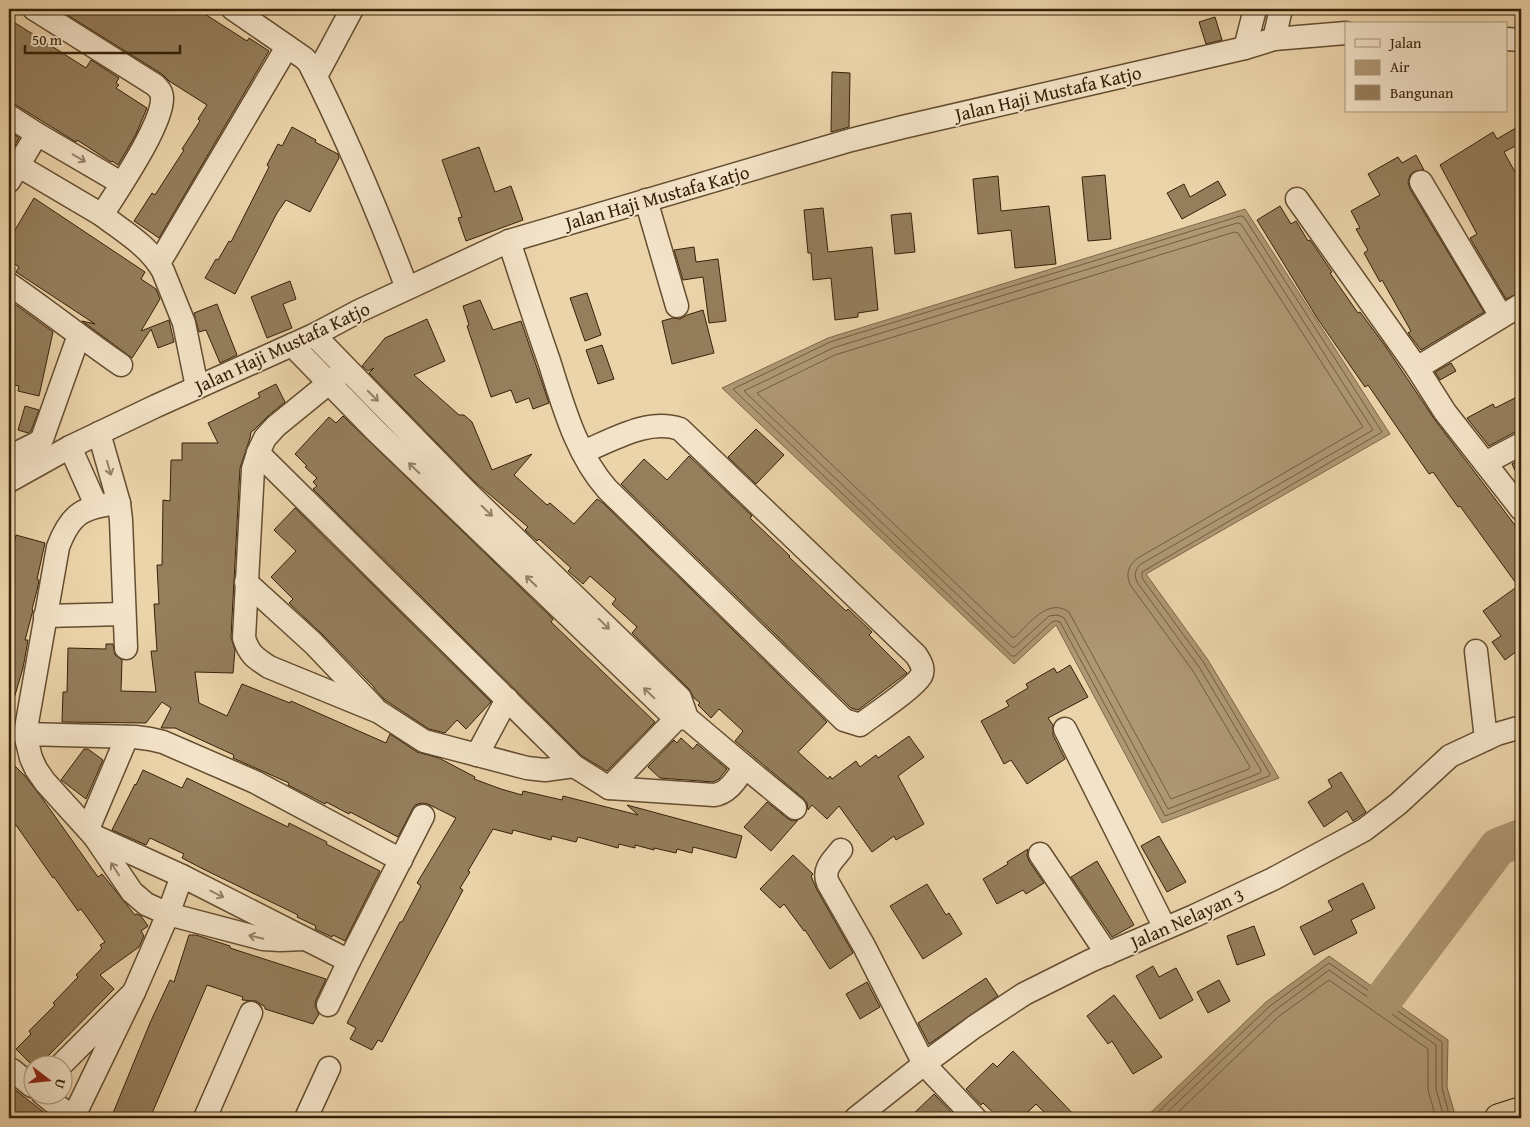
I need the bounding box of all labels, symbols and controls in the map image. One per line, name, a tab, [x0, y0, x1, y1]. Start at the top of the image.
scale bar	[25, 22, 180, 54]
legend	[1345, 22, 1508, 112]
text: 50 m	[32, 29, 63, 50]
text: Jalan	[1388, 32, 1422, 53]
text: Air	[1390, 56, 1410, 77]
street label: Jalan Haji Mustafa Katjo	[950, 58, 1144, 129]
text: Bangunan	[1390, 82, 1454, 103]
one-way arrow	[72, 154, 86, 164]
street label: Jalan Haji Mustafa Katjo	[560, 157, 752, 237]
street label: Jalan Haji Mustafa Katjo	[188, 294, 374, 401]
one-way arrow	[367, 389, 379, 402]
one-way arrow	[104, 459, 114, 475]
one-way arrow	[408, 462, 420, 474]
one-way arrow	[481, 505, 493, 517]
one-way arrow	[525, 575, 538, 587]
one-way arrow	[598, 618, 610, 630]
one-way arrow	[642, 687, 655, 699]
one-way arrow	[110, 862, 120, 876]
street label: Jalan Nelayan 3	[1124, 880, 1248, 956]
one-way arrow	[209, 890, 224, 899]
one-way arrow	[249, 932, 265, 941]
north arrow	[22, 1054, 72, 1104]
text: U	[49, 1076, 71, 1091]

